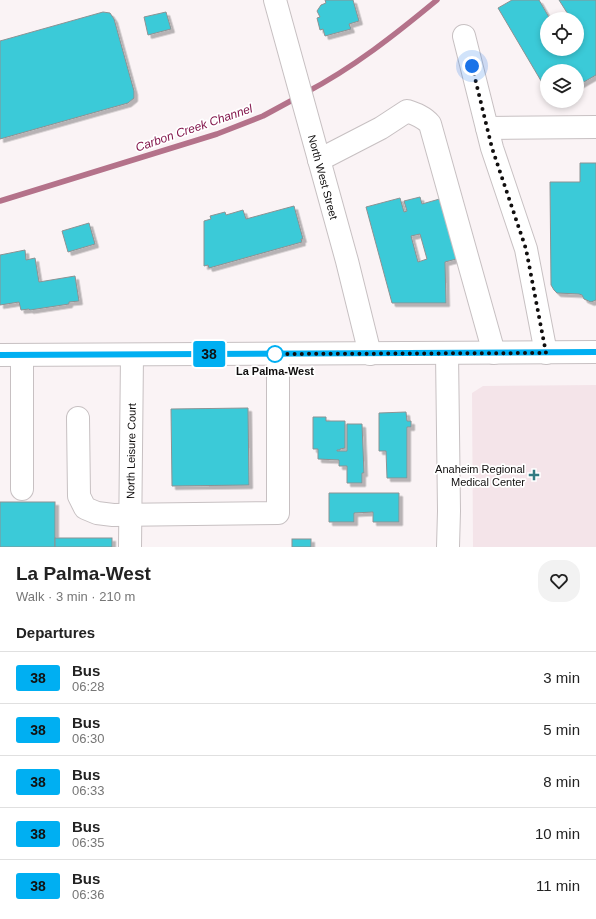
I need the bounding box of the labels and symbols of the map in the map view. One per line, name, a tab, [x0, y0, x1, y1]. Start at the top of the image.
your location	[462, 56, 482, 76]
water label: Carbon Creek Channel	[134, 101, 255, 155]
street label: North West Street	[306, 133, 340, 221]
line badge: 38	[191, 341, 227, 367]
marker: La Palma-West	[266, 345, 284, 363]
place label: La Palma-West	[236, 365, 314, 377]
street label: North Leisure Court	[124, 403, 138, 499]
place label: Anaheim Regional Medical Center	[435, 463, 525, 488]
marker: Anaheim Regional Medical Center	[528, 469, 540, 481]

